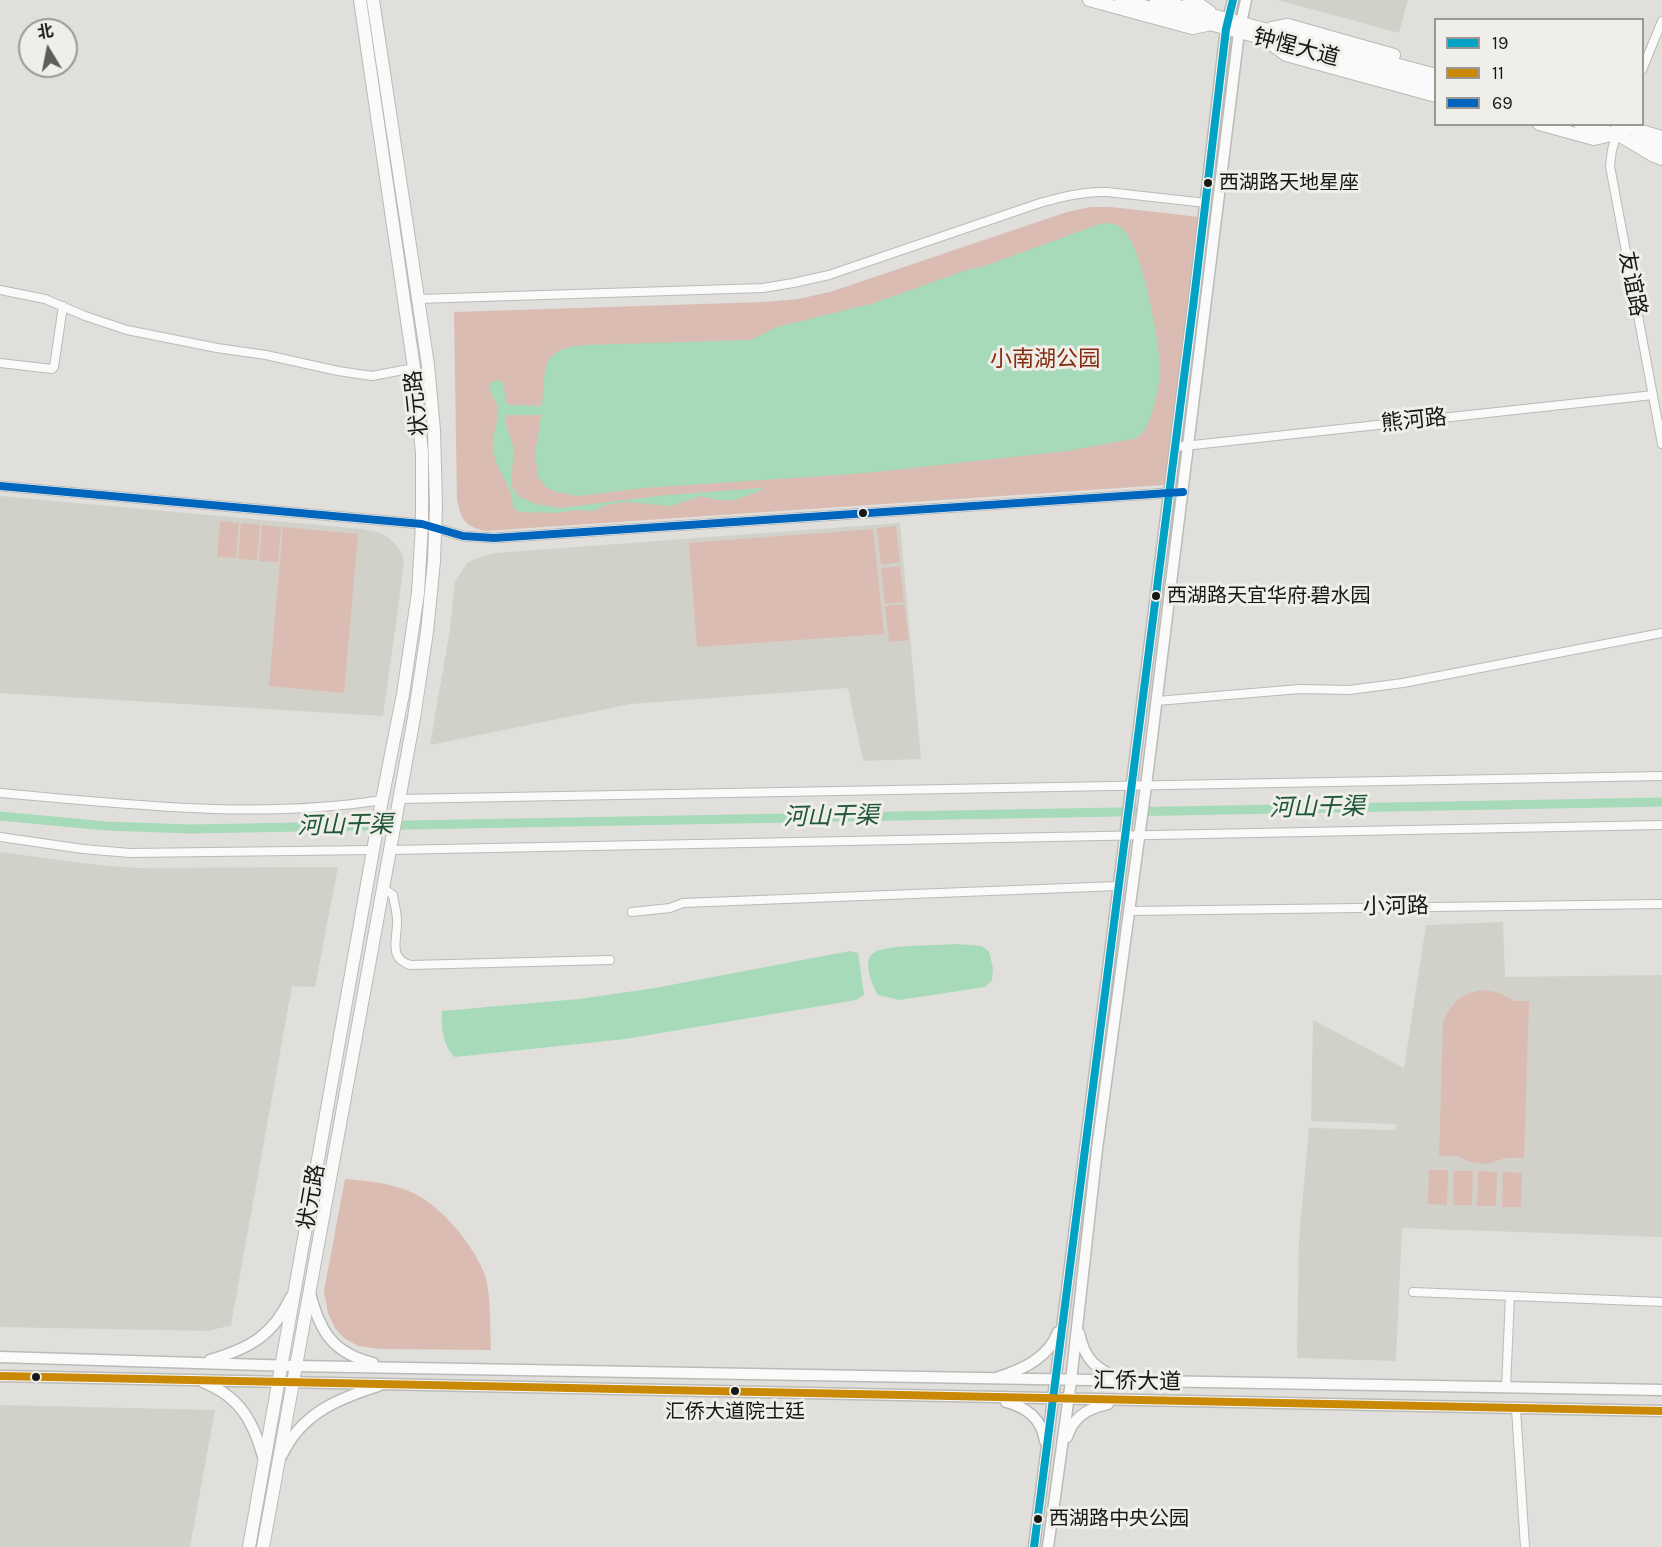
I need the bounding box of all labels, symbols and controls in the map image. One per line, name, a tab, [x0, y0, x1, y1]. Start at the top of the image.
north arrow	[18, 18, 78, 78]
legend	[1434, 18, 1644, 126]
text: 北	[36, 21, 55, 42]
street label: 钟惺大道	[1250, 24, 1342, 72]
text: 19	[1492, 32, 1508, 54]
text: 11	[1492, 62, 1504, 84]
text: 69	[1492, 92, 1513, 114]
place label: 西湖路天地星座	[1219, 171, 1359, 195]
marker: 西湖路天地星座	[1202, 177, 1214, 189]
street label: 友谊路	[1613, 249, 1651, 319]
park label: 小南湖公园	[990, 347, 1100, 373]
street label: 状元路	[400, 369, 434, 437]
street label: 熊河路	[1380, 404, 1448, 438]
unlabelled marker	[857, 507, 869, 519]
place label: 西湖路天宜华府·碧水园	[1167, 584, 1371, 608]
marker: 西湖路天宜华府·碧水园	[1150, 590, 1162, 602]
water label: 河山干渠	[1269, 793, 1365, 823]
water label: 河山干渠	[783, 802, 879, 832]
water label: 河山干渠	[297, 811, 393, 841]
street label: 小河路	[1363, 893, 1429, 921]
street label: 状元路	[293, 1162, 331, 1232]
street label: 汇侨大道	[1093, 1368, 1181, 1396]
unlabelled marker	[30, 1371, 42, 1383]
marker: 汇侨大道院士廷	[729, 1385, 741, 1397]
place label: 汇侨大道院士廷	[665, 1400, 805, 1424]
place label: 西湖路中央公园	[1049, 1507, 1189, 1531]
marker: 西湖路中央公园	[1032, 1513, 1044, 1525]

